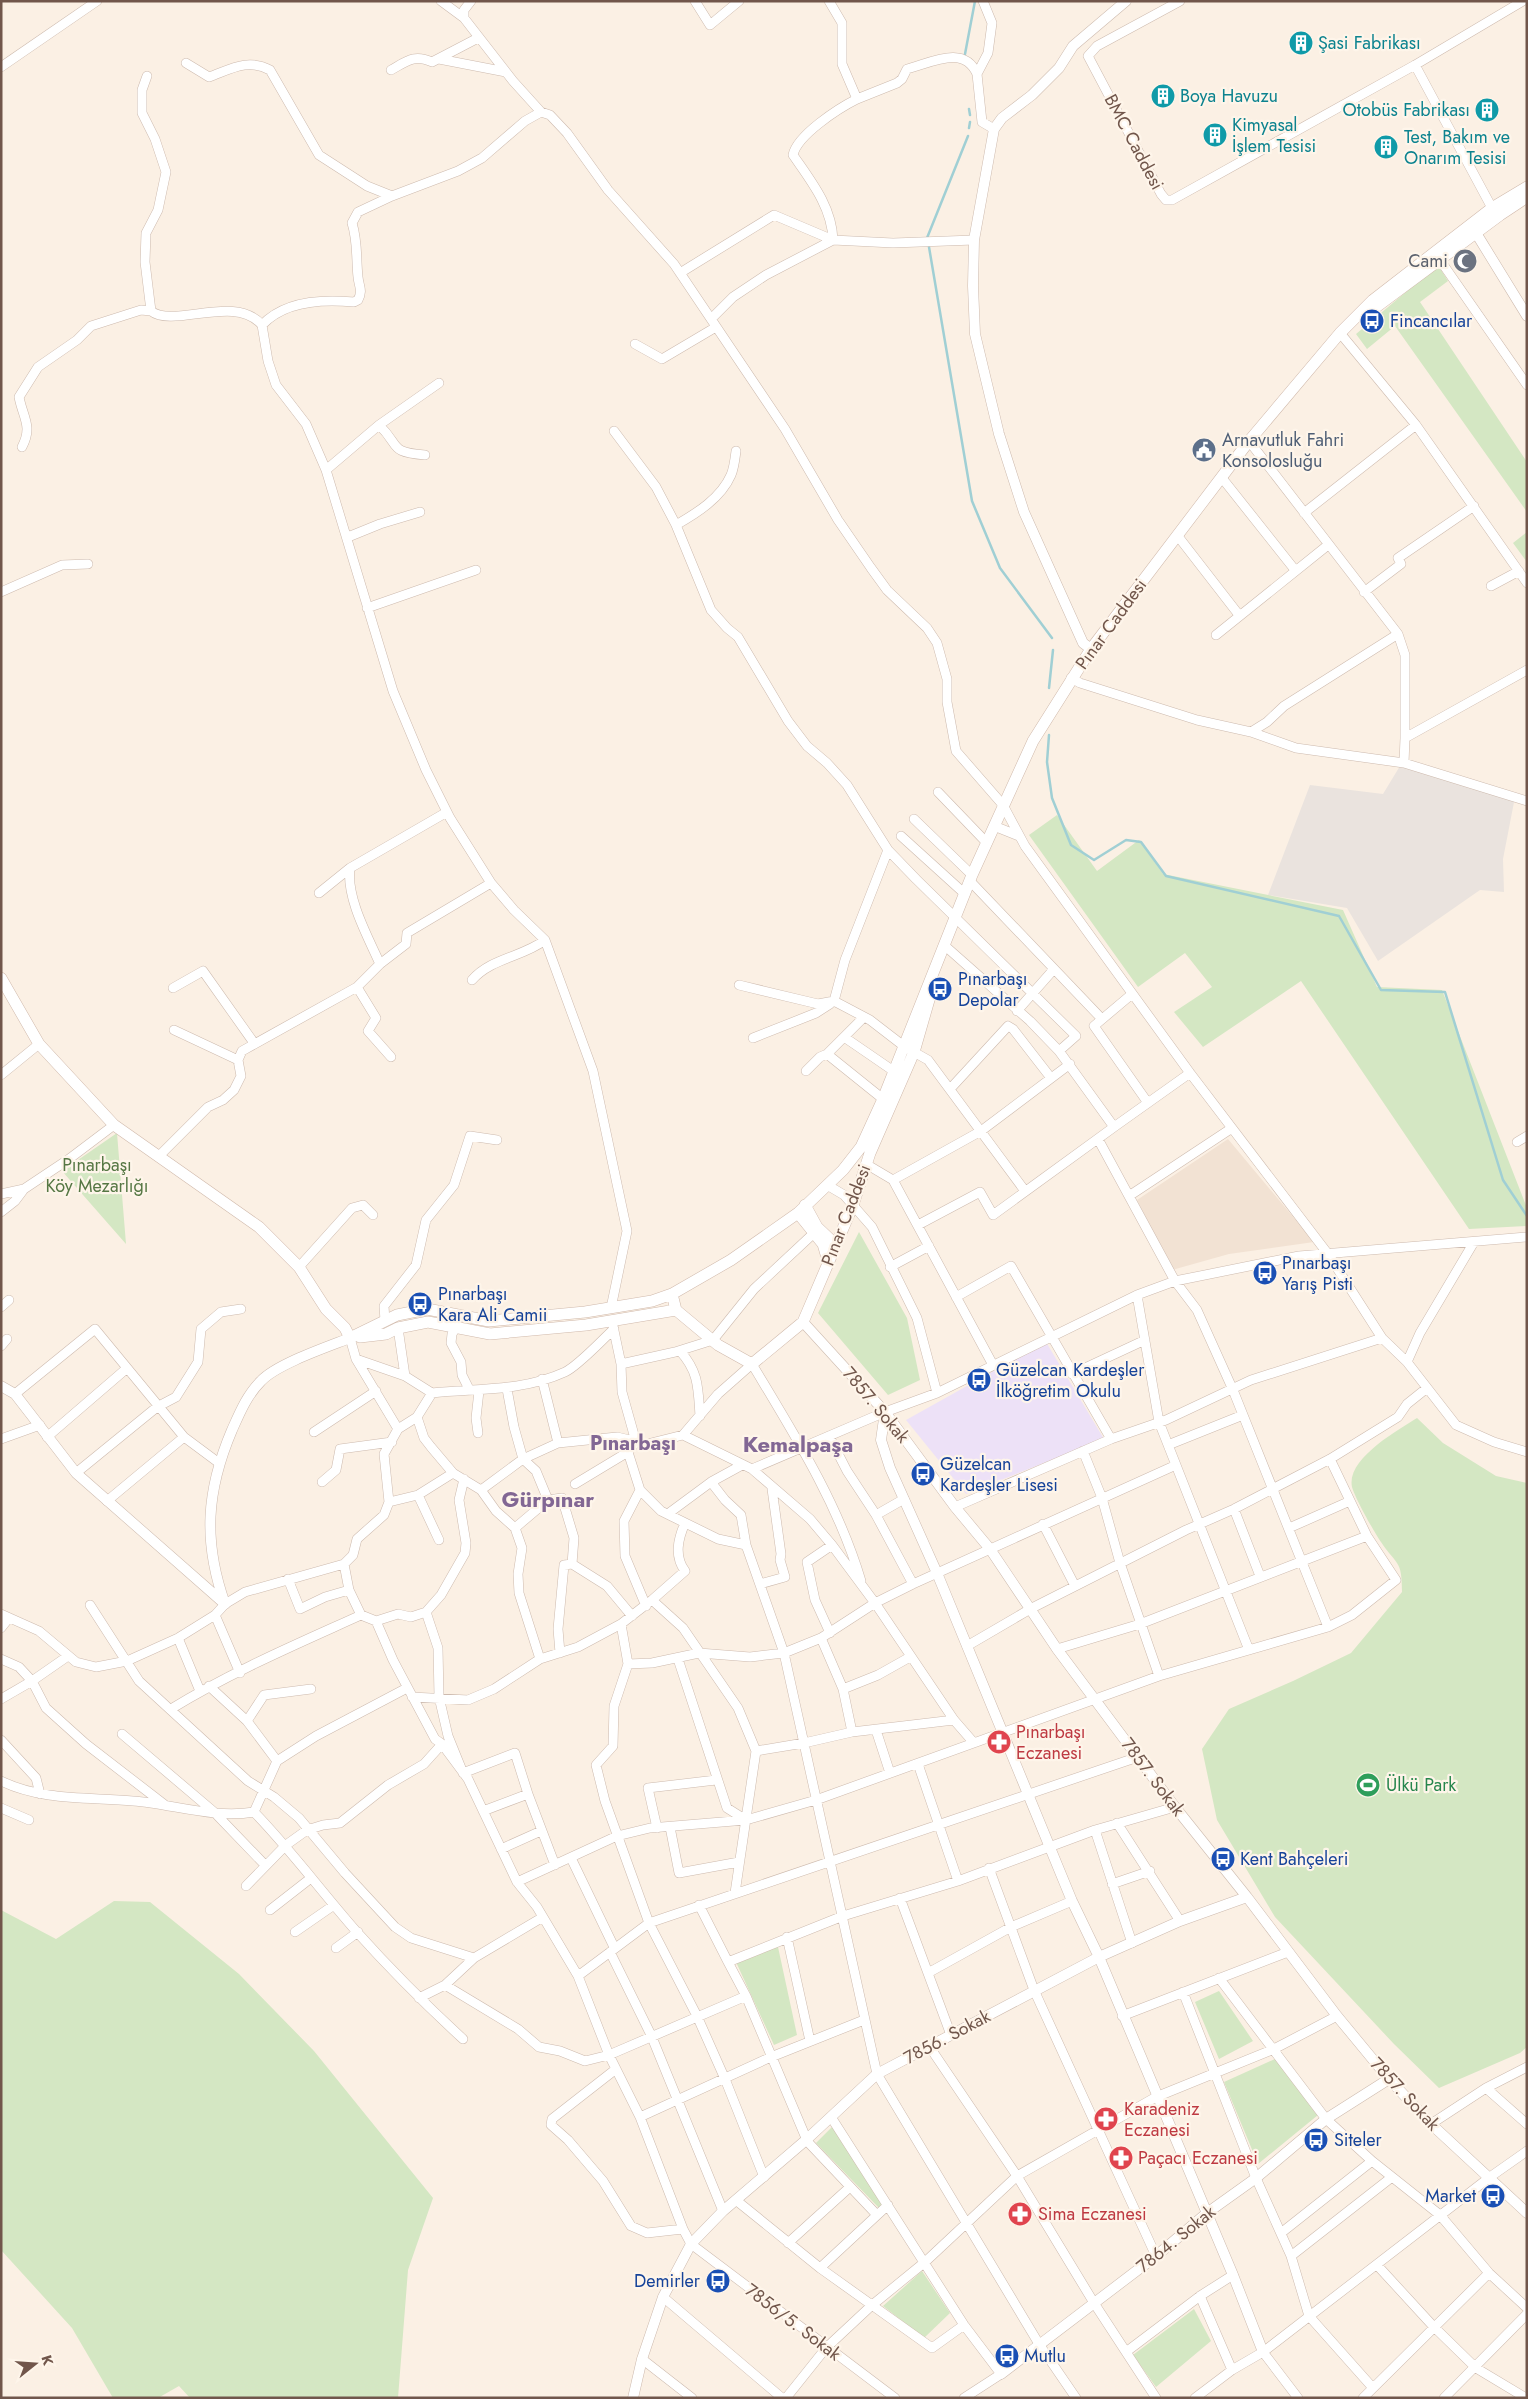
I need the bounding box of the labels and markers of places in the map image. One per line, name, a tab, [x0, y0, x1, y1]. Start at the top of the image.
building icon: Şasi Fabrikası	[1288, 30, 1314, 56]
place label: Şasi Fabrikası	[1318, 30, 1421, 56]
building icon: Boya Havuzu	[1150, 83, 1176, 109]
place label: Boya Havuzu	[1180, 83, 1278, 109]
place label: Otobüs Fabrikası	[1343, 97, 1470, 123]
building icon: Otobüs Fabrikası	[1474, 97, 1500, 123]
place label: Kimyasal İşlem Tesisi	[1232, 112, 1316, 159]
building icon: Kimyasal İşlem Tesisi	[1202, 122, 1228, 148]
place label: Test, Bakım ve Onarım Tesisi	[1404, 124, 1510, 171]
building icon: Test, Bakım ve Onarım Tesisi	[1373, 134, 1399, 160]
place label: Cami	[1408, 248, 1448, 274]
mosque icon: Cami	[1452, 248, 1478, 274]
bus stop icon: Fincancılar	[1359, 308, 1385, 334]
place label: Fincancılar	[1390, 308, 1473, 334]
place label: Arnavutluk Fahri Konsolosluğu	[1222, 427, 1344, 474]
public building icon: Arnavutluk Fahri Konsolosluğu	[1191, 437, 1217, 463]
place label: Pınarbaşı Depolar	[958, 966, 1027, 1013]
bus stop icon: Pınarbaşı Depolar	[927, 976, 953, 1002]
place label: Pınarbaşı Yarış Pisti	[1282, 1250, 1353, 1297]
bus stop icon: Pınarbaşı Yarış Pisti	[1252, 1260, 1278, 1286]
place label: Pınarbaşı Kara Ali Camii	[438, 1281, 548, 1328]
bus stop icon: Pınarbaşı Kara Ali Camii	[407, 1291, 433, 1317]
place label: Güzelcan Kardeşler İlköğretim Okulu	[996, 1357, 1145, 1404]
bus stop icon: Güzelcan Kardeşler İlköğretim Okulu	[966, 1367, 992, 1393]
place label: Güzelcan Kardeşler Lisesi	[940, 1451, 1058, 1498]
bus stop icon: Güzelcan Kardeşler Lisesi	[910, 1461, 936, 1487]
place label: Pınarbaşı Eczanesi	[1016, 1719, 1085, 1766]
pharmacy icon: Pınarbaşı Eczanesi	[986, 1729, 1012, 1755]
sports icon: Ülkü Park	[1355, 1772, 1381, 1798]
place label: Ülkü Park	[1386, 1772, 1456, 1798]
bus stop icon: Kent Bahçeleri	[1210, 1846, 1236, 1872]
place label: Kent Bahçeleri	[1240, 1846, 1348, 1872]
place label: Karadeniz Eczanesi	[1124, 2096, 1200, 2143]
pharmacy icon: Karadeniz Eczanesi	[1093, 2106, 1119, 2132]
bus stop icon: Siteler	[1303, 2127, 1329, 2153]
place label: Siteler	[1334, 2127, 1383, 2153]
pharmacy icon: Paçacı Eczanesi	[1108, 2145, 1134, 2171]
place label: Paçacı Eczanesi	[1138, 2145, 1258, 2171]
place label: Market	[1425, 2183, 1477, 2209]
bus stop icon: Market	[1480, 2183, 1506, 2209]
pharmacy icon: Sima Eczanesi	[1007, 2201, 1033, 2227]
place label: Sima Eczanesi	[1038, 2201, 1147, 2227]
place label: Demirler	[634, 2268, 701, 2294]
bus stop icon: Demirler	[705, 2268, 731, 2294]
bus stop icon: Mutlu	[994, 2343, 1020, 2369]
place label: Mutlu	[1024, 2343, 1066, 2369]

